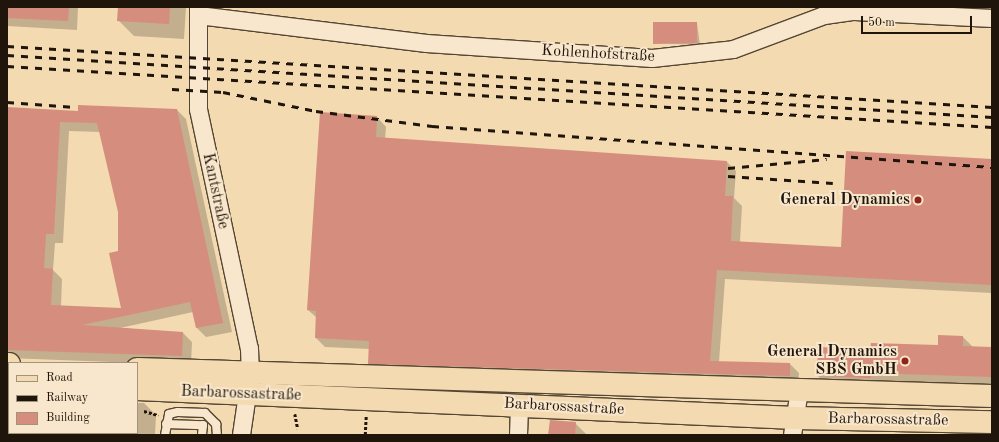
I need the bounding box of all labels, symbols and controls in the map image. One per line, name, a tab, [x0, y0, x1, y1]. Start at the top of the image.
scale bar	[863, 8, 974, 34]
text: 50 m	[868, 17, 895, 29]
street label: Kohlenhofstraße	[541, 41, 655, 67]
street label: Kantstraße	[198, 151, 232, 231]
place label: General Dynamics	[780, 190, 910, 210]
marker: General Dynamics	[913, 195, 923, 205]
place label: General Dynamics SBS GmbH	[767, 342, 897, 380]
marker: General Dynamics SBS GmbH	[900, 356, 910, 366]
legend	[8, 362, 138, 434]
text: Road	[46, 372, 73, 384]
street label: Barbarossastraße	[180, 382, 302, 406]
text: Railway	[46, 392, 88, 404]
street label: Barbarossastraße	[503, 394, 625, 420]
street label: Barbarossastraße	[828, 409, 948, 431]
text: Building	[46, 412, 90, 424]

